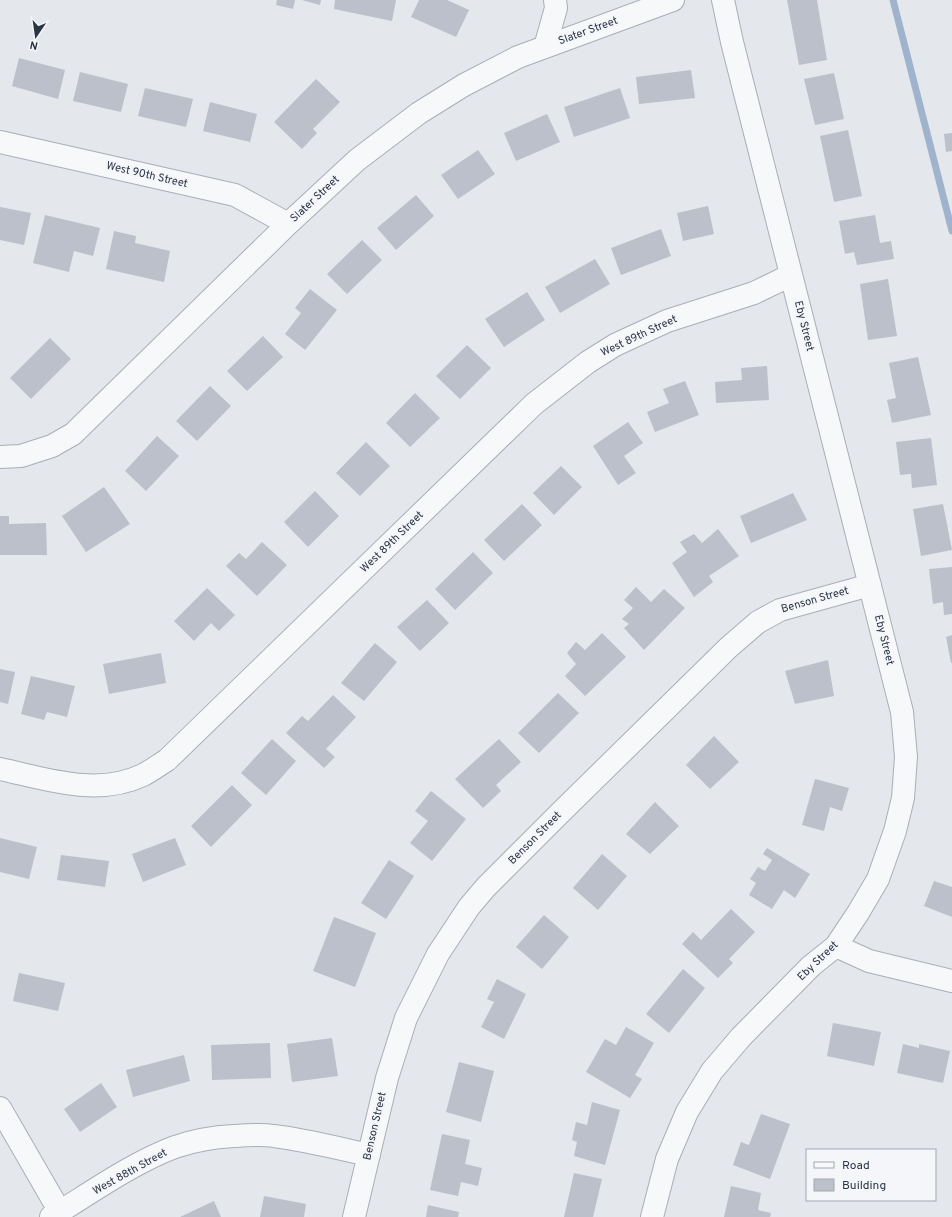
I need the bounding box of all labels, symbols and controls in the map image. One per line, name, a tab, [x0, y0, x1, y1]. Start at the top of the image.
street label: Slater Street	[556, 14, 620, 48]
north arrow	[16, 16, 56, 56]
text: N	[29, 37, 39, 52]
street label: West 90th Street	[105, 159, 189, 191]
street label: Slater Street	[287, 173, 343, 225]
street label: Eby Street	[791, 299, 817, 353]
street label: West 89th Street	[599, 312, 679, 360]
street label: West 89th Street	[357, 508, 427, 576]
street label: Benson Street	[780, 584, 850, 616]
street label: Eby Street	[871, 613, 897, 667]
street label: Benson Street	[505, 808, 565, 868]
street label: Eby Street	[795, 938, 841, 984]
street label: Benson Street	[360, 1090, 390, 1162]
street label: West 88th Street	[90, 1146, 170, 1198]
legend	[806, 1149, 936, 1201]
text: Road	[842, 1158, 870, 1174]
text: Building	[842, 1178, 886, 1194]

